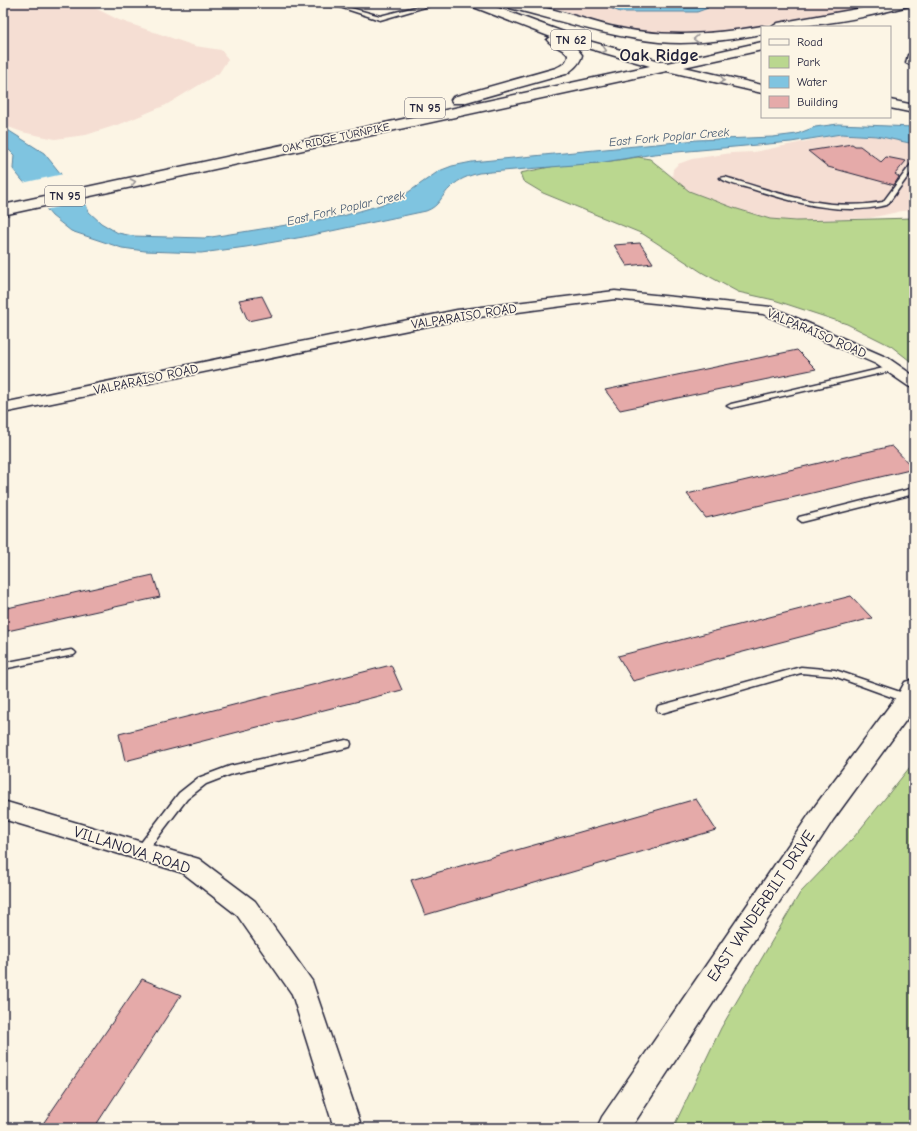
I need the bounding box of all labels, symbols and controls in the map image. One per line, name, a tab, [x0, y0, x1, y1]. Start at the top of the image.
legend	[761, 26, 891, 118]
road number: TN 62	[551, 30, 591, 50]
one-way arrow	[693, 34, 699, 43]
text: Road	[797, 35, 823, 49]
one-way arrow	[601, 45, 607, 53]
district label: Oak Ridge	[620, 45, 699, 66]
text: Park	[797, 55, 820, 69]
one-way arrow	[719, 75, 725, 83]
text: Water	[797, 75, 827, 89]
text: Building	[797, 95, 838, 109]
road number: TN 95	[405, 98, 445, 118]
street label: OAK RIDGE TURNPIKE	[281, 120, 391, 156]
water label: East Fork Poplar Creek	[608, 125, 730, 149]
one-way arrow	[130, 178, 136, 186]
road number: TN 95	[45, 186, 85, 206]
water label: East Fork Poplar Creek	[286, 188, 407, 228]
street label: VALPARAISO ROAD	[410, 300, 518, 332]
street label: VALPARAISO ROAD	[765, 305, 869, 361]
street label: VALPARAISO ROAD	[92, 361, 200, 397]
street label: VILLANOVA ROAD	[71, 823, 193, 877]
street label: EAST VANDERBILT DRIVE	[704, 827, 819, 985]

